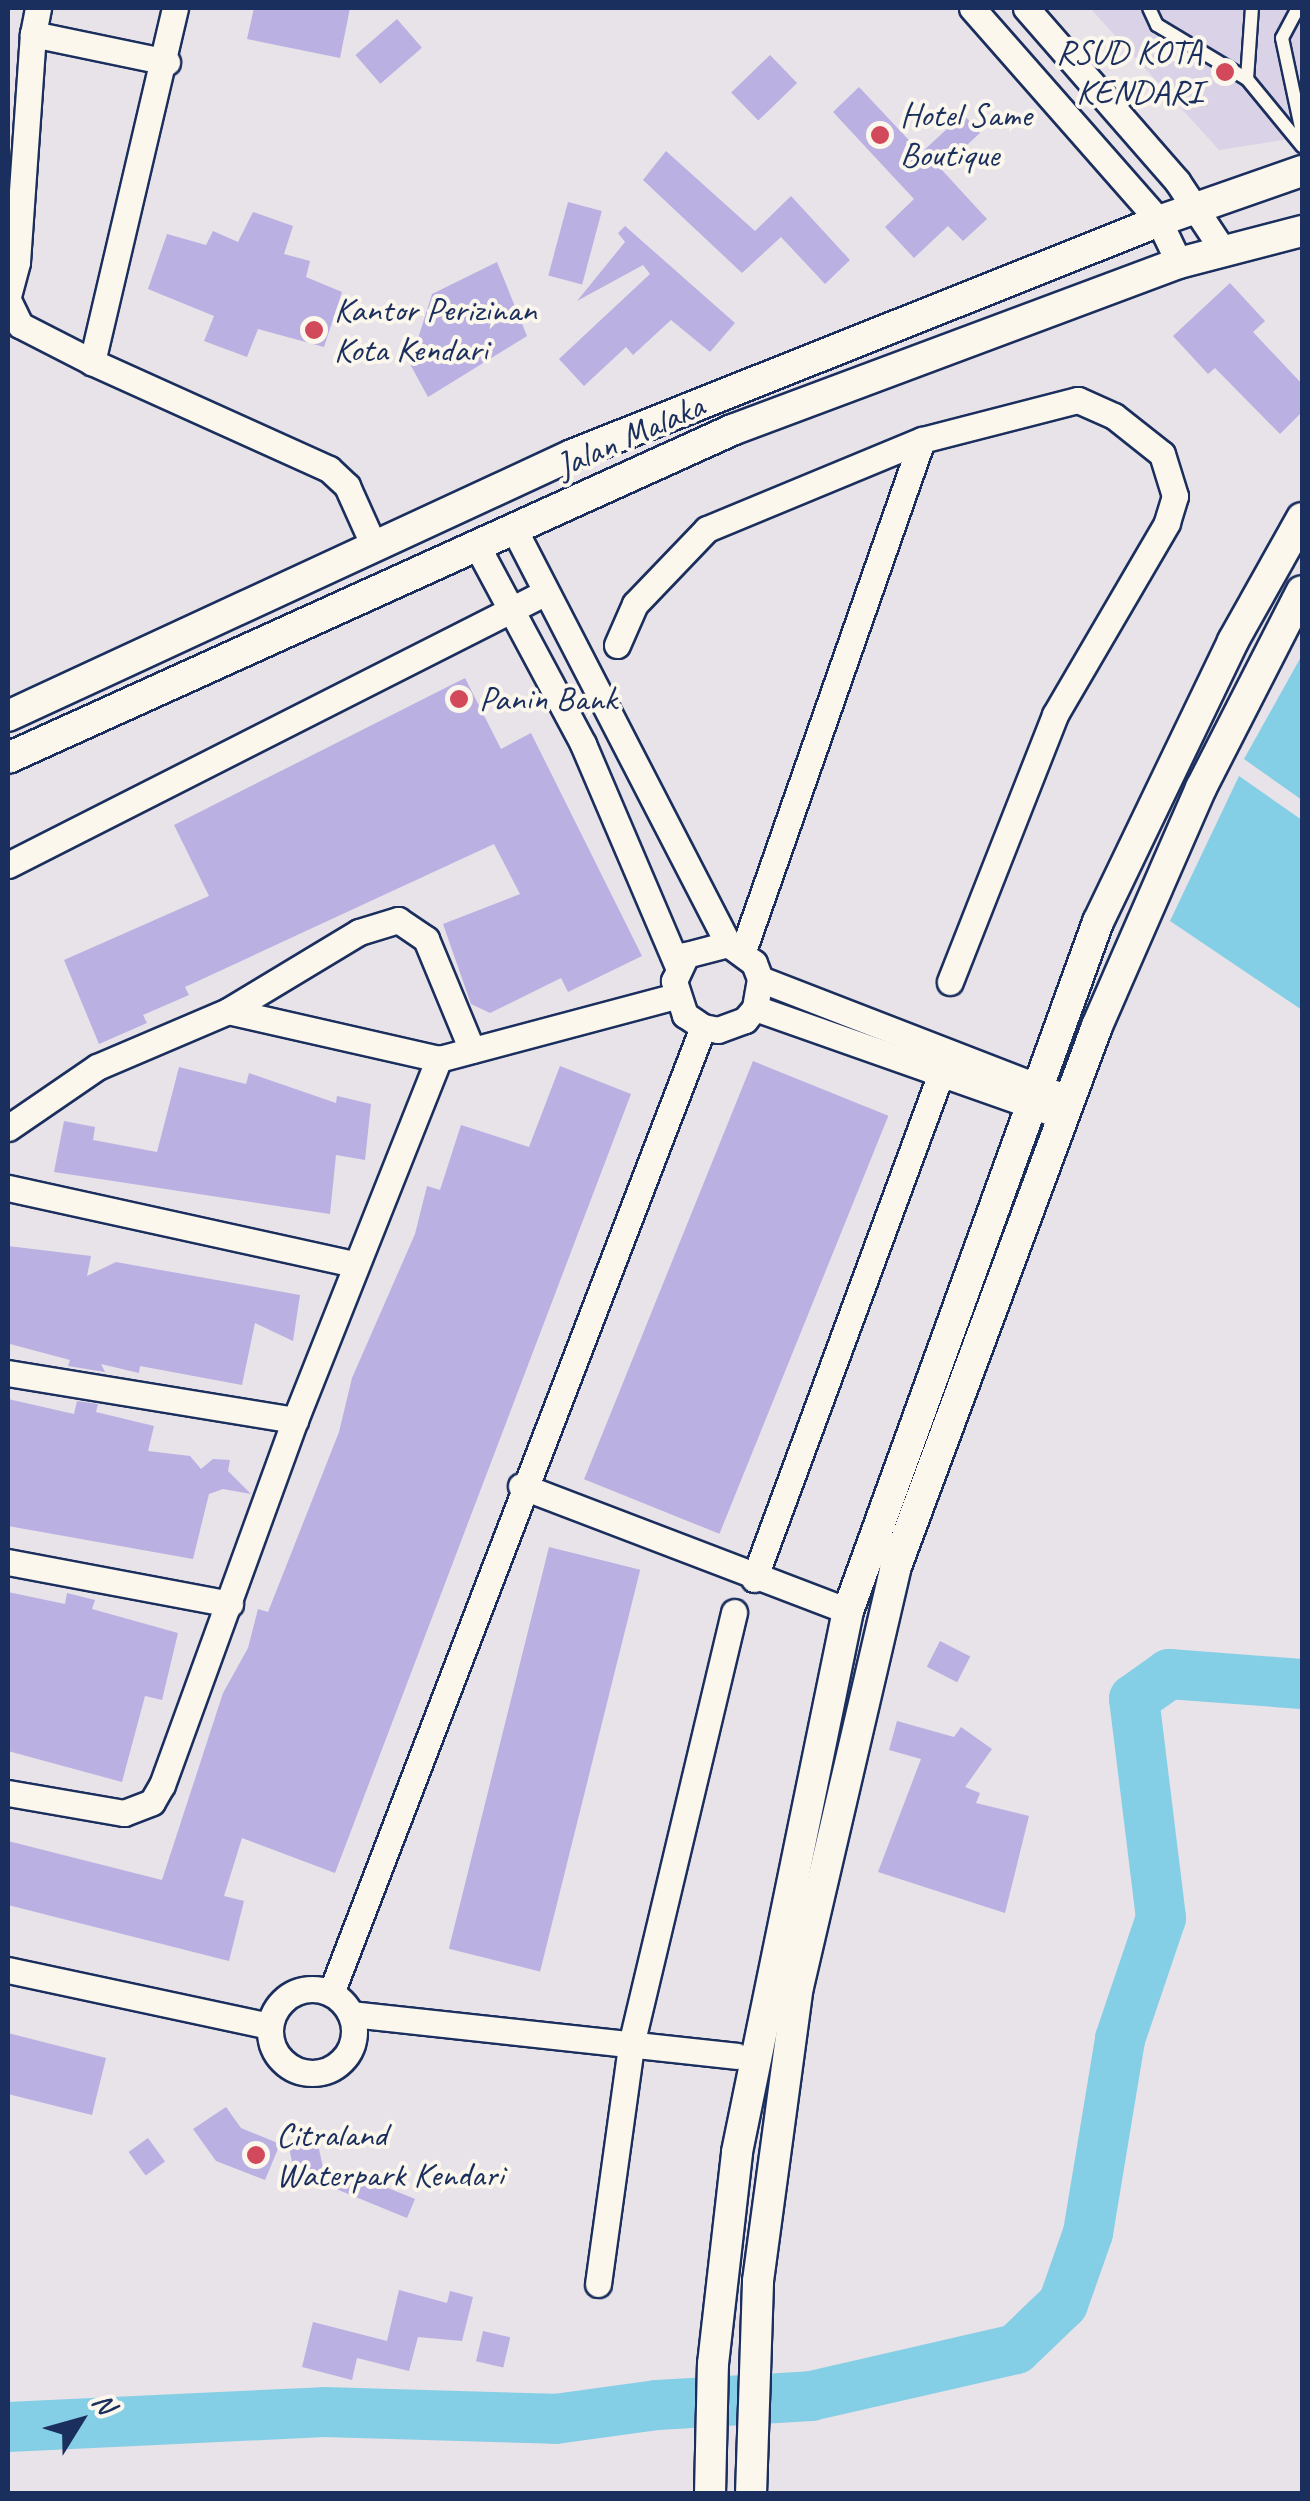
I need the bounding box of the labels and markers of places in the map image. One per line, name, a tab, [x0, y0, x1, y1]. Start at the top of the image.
place label: RSUD KOTA KENDARI	[1056, 31, 1202, 113]
marker: RSUD KOTA KENDARI	[1212, 59, 1238, 85]
place label: Hotel Same Boutique	[900, 94, 1032, 176]
marker: Hotel Same Boutique	[869, 124, 891, 146]
place label: Kantor Perizinan Kota Kendari	[334, 289, 537, 371]
marker: Kantor Perizinan Kota Kendari	[303, 319, 325, 341]
place label: Panin Bank	[479, 678, 618, 720]
marker: Panin Bank	[448, 688, 470, 710]
place label: Citraland Waterpark Kendari	[276, 2114, 504, 2196]
marker: Citraland Waterpark Kendari	[245, 2144, 267, 2166]

